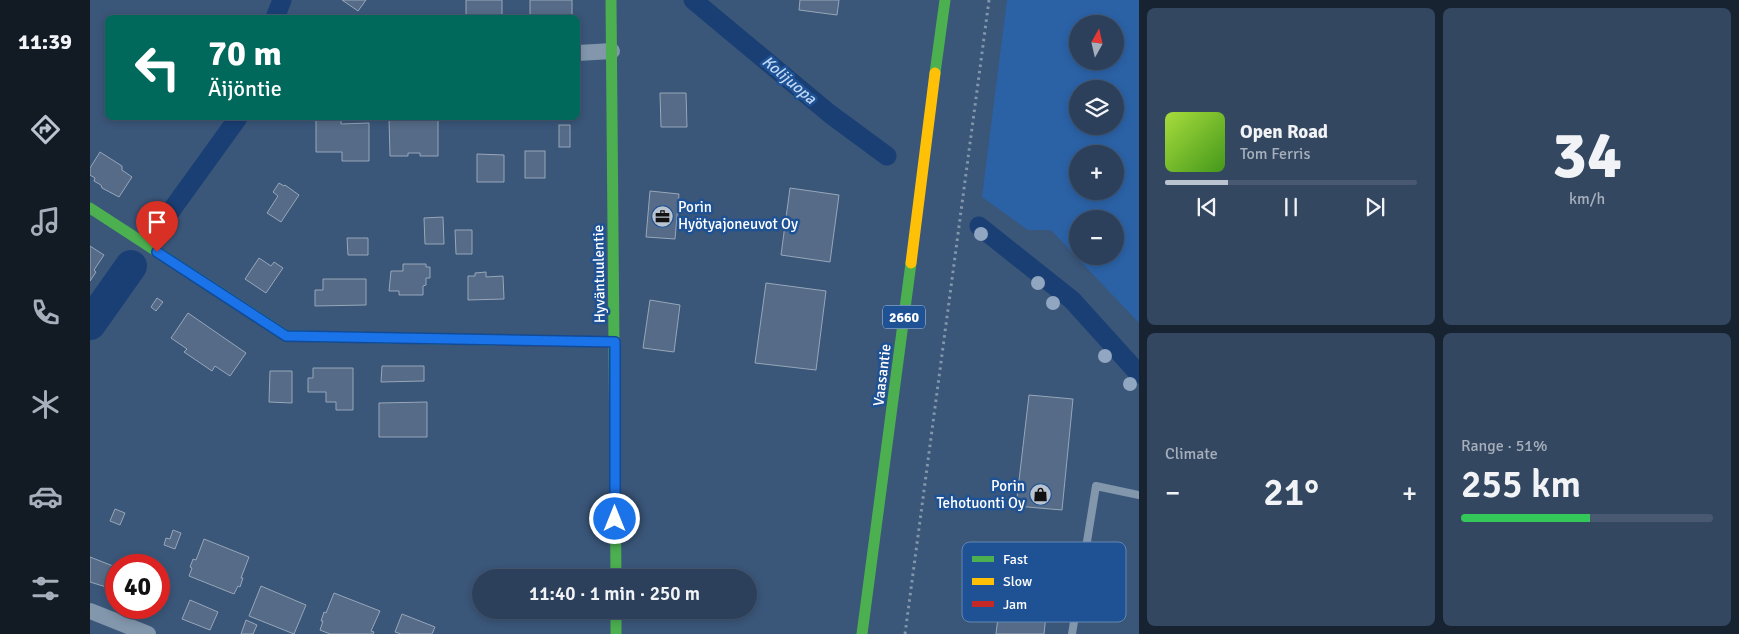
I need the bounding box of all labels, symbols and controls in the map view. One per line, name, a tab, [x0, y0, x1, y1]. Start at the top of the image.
north arrow	[1069, 15, 1124, 70]
map controls	[1069, 15, 1124, 265]
text: 11:39	[18, 28, 72, 55]
text: 70 m	[208, 32, 282, 75]
icon: left	[125, 35, 190, 100]
water label: Kolijuopa	[758, 52, 821, 109]
text: Äijöntie	[208, 75, 282, 102]
button: layers	[1069, 80, 1124, 135]
icon: directions	[28, 112, 63, 147]
text: 34	[1552, 116, 1622, 196]
text: Open Road	[1240, 120, 1328, 144]
text: Tom Ferris	[1240, 144, 1310, 164]
button: +	[1069, 145, 1124, 200]
text: km/h	[1569, 189, 1605, 209]
icon: previous	[1193, 193, 1221, 221]
icon: pause	[1277, 193, 1305, 221]
icon: next	[1361, 193, 1389, 221]
place label: Porin Hyötyajoneuvot Oy	[678, 198, 798, 233]
pin	[136, 201, 178, 252]
icon: music	[28, 204, 63, 239]
office icon: Porin Hyötyajoneuvot Oy	[650, 204, 674, 228]
icon: arrive	[143, 208, 171, 236]
button: −	[1069, 210, 1124, 265]
street label: Hyväntuulentie	[589, 225, 609, 323]
icon: phone	[28, 295, 63, 330]
road number: 2660	[883, 306, 925, 328]
street label: Vaasantie	[869, 343, 895, 407]
icon: climate	[28, 387, 63, 422]
text: Range · 51%	[1461, 436, 1547, 456]
text: Climate	[1165, 444, 1218, 464]
text: 255 km	[1461, 461, 1581, 508]
text: 21°	[1263, 469, 1319, 516]
text: −	[1165, 476, 1180, 510]
text: +	[1402, 476, 1417, 510]
place label: Porin Tehotuonti Oy	[936, 477, 1025, 512]
icon: car	[28, 479, 63, 514]
shop icon: Porin Tehotuonti Oy	[1029, 483, 1053, 507]
position arrow	[588, 492, 640, 544]
legend	[962, 542, 1126, 622]
text: Fast	[1003, 551, 1028, 568]
speed limit sign: 40	[105, 554, 170, 619]
icon: filters	[28, 571, 63, 606]
text: Slow	[1003, 573, 1032, 590]
text: 11:40 · 1 min · 250 m	[529, 582, 700, 606]
text: Jam	[1003, 596, 1027, 613]

